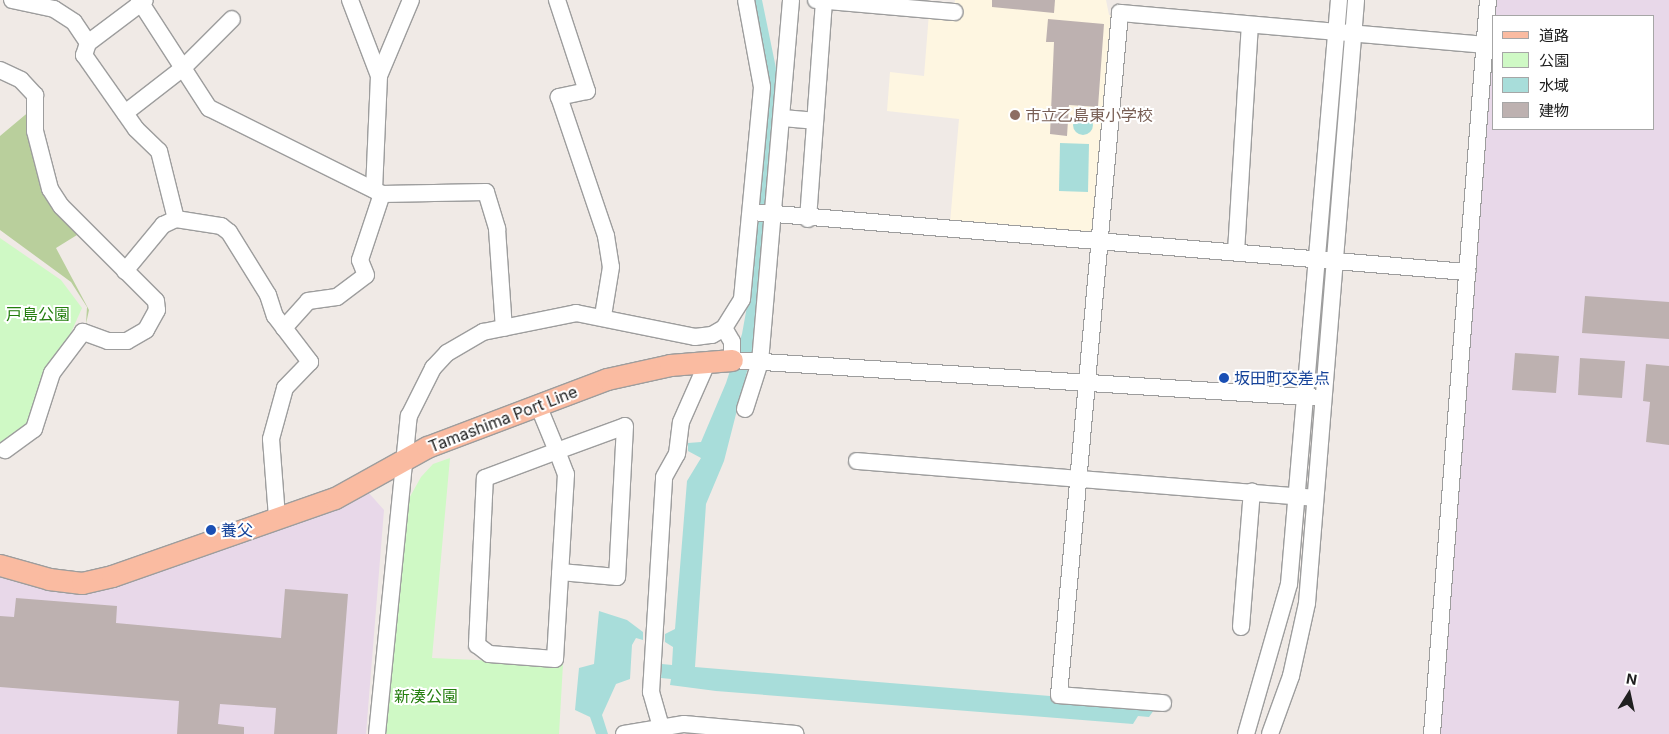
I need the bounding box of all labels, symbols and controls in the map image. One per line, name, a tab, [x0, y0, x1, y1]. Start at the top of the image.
legend	[1492, 15, 1654, 130]
text: 道路	[1539, 26, 1569, 45]
text: 公園	[1539, 51, 1569, 70]
text: 水域	[1539, 76, 1569, 95]
text: 建物	[1539, 101, 1569, 120]
place label: 市立乙島東小学校	[1025, 105, 1153, 125]
marker: 市立乙島東小学校	[1009, 109, 1021, 121]
park label: 戸島公園	[6, 304, 70, 324]
place label: 坂田町交差点	[1234, 368, 1330, 388]
marker: 坂田町交差点	[1218, 372, 1230, 384]
street label: Tamashima Port Line	[426, 382, 580, 456]
place label: 養父	[221, 520, 253, 540]
marker: 養父	[205, 524, 217, 536]
north arrow	[1604, 669, 1654, 719]
text: N	[1625, 669, 1638, 688]
park label: 新湊公園	[394, 686, 458, 706]

